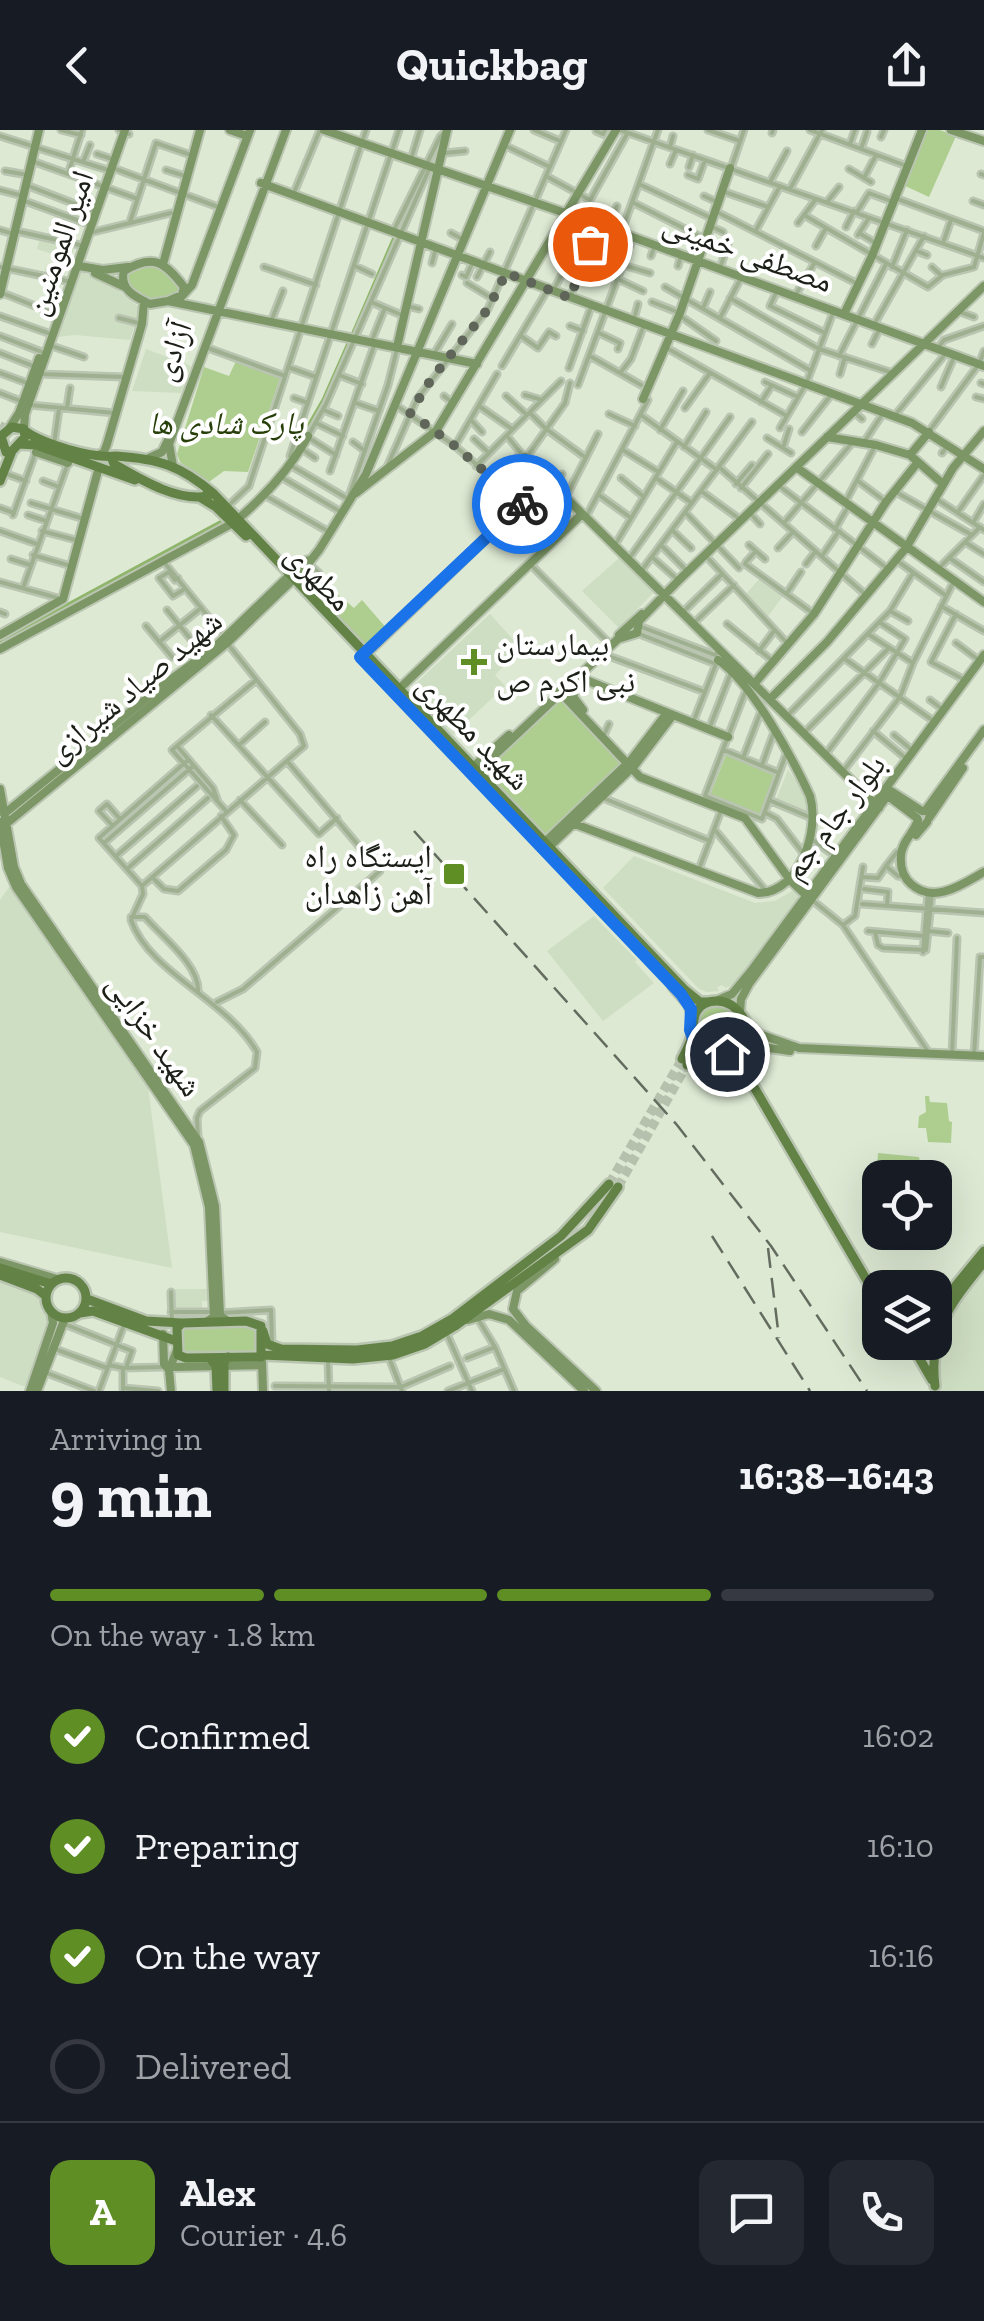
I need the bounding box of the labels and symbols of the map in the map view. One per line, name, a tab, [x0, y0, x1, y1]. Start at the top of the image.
street label: امیر المومنین	[17, 166, 102, 321]
pin	[548, 202, 633, 287]
street label: مصطفی خمینی	[658, 204, 838, 301]
street label: آزادی	[144, 315, 200, 386]
park label: پارک شادی ها	[148, 404, 305, 443]
courier	[472, 454, 572, 554]
street label: مطهری	[278, 535, 360, 619]
street label: شهید صیاد شیرازی	[38, 601, 230, 771]
place label: بیمارستان نبی اکرم ص	[496, 625, 635, 702]
marker: بیمارستان نبی اکرم ص	[461, 649, 487, 675]
street label: شهید مطهری	[409, 666, 539, 798]
street label: بلوار جام جم	[774, 747, 895, 889]
place label: ایستگاه راه آهن زاهدان	[304, 837, 433, 913]
marker: ایستگاه راه آهن زاهدان	[441, 861, 467, 887]
street label: شهید خزایی	[98, 966, 211, 1104]
pin	[685, 1012, 770, 1097]

